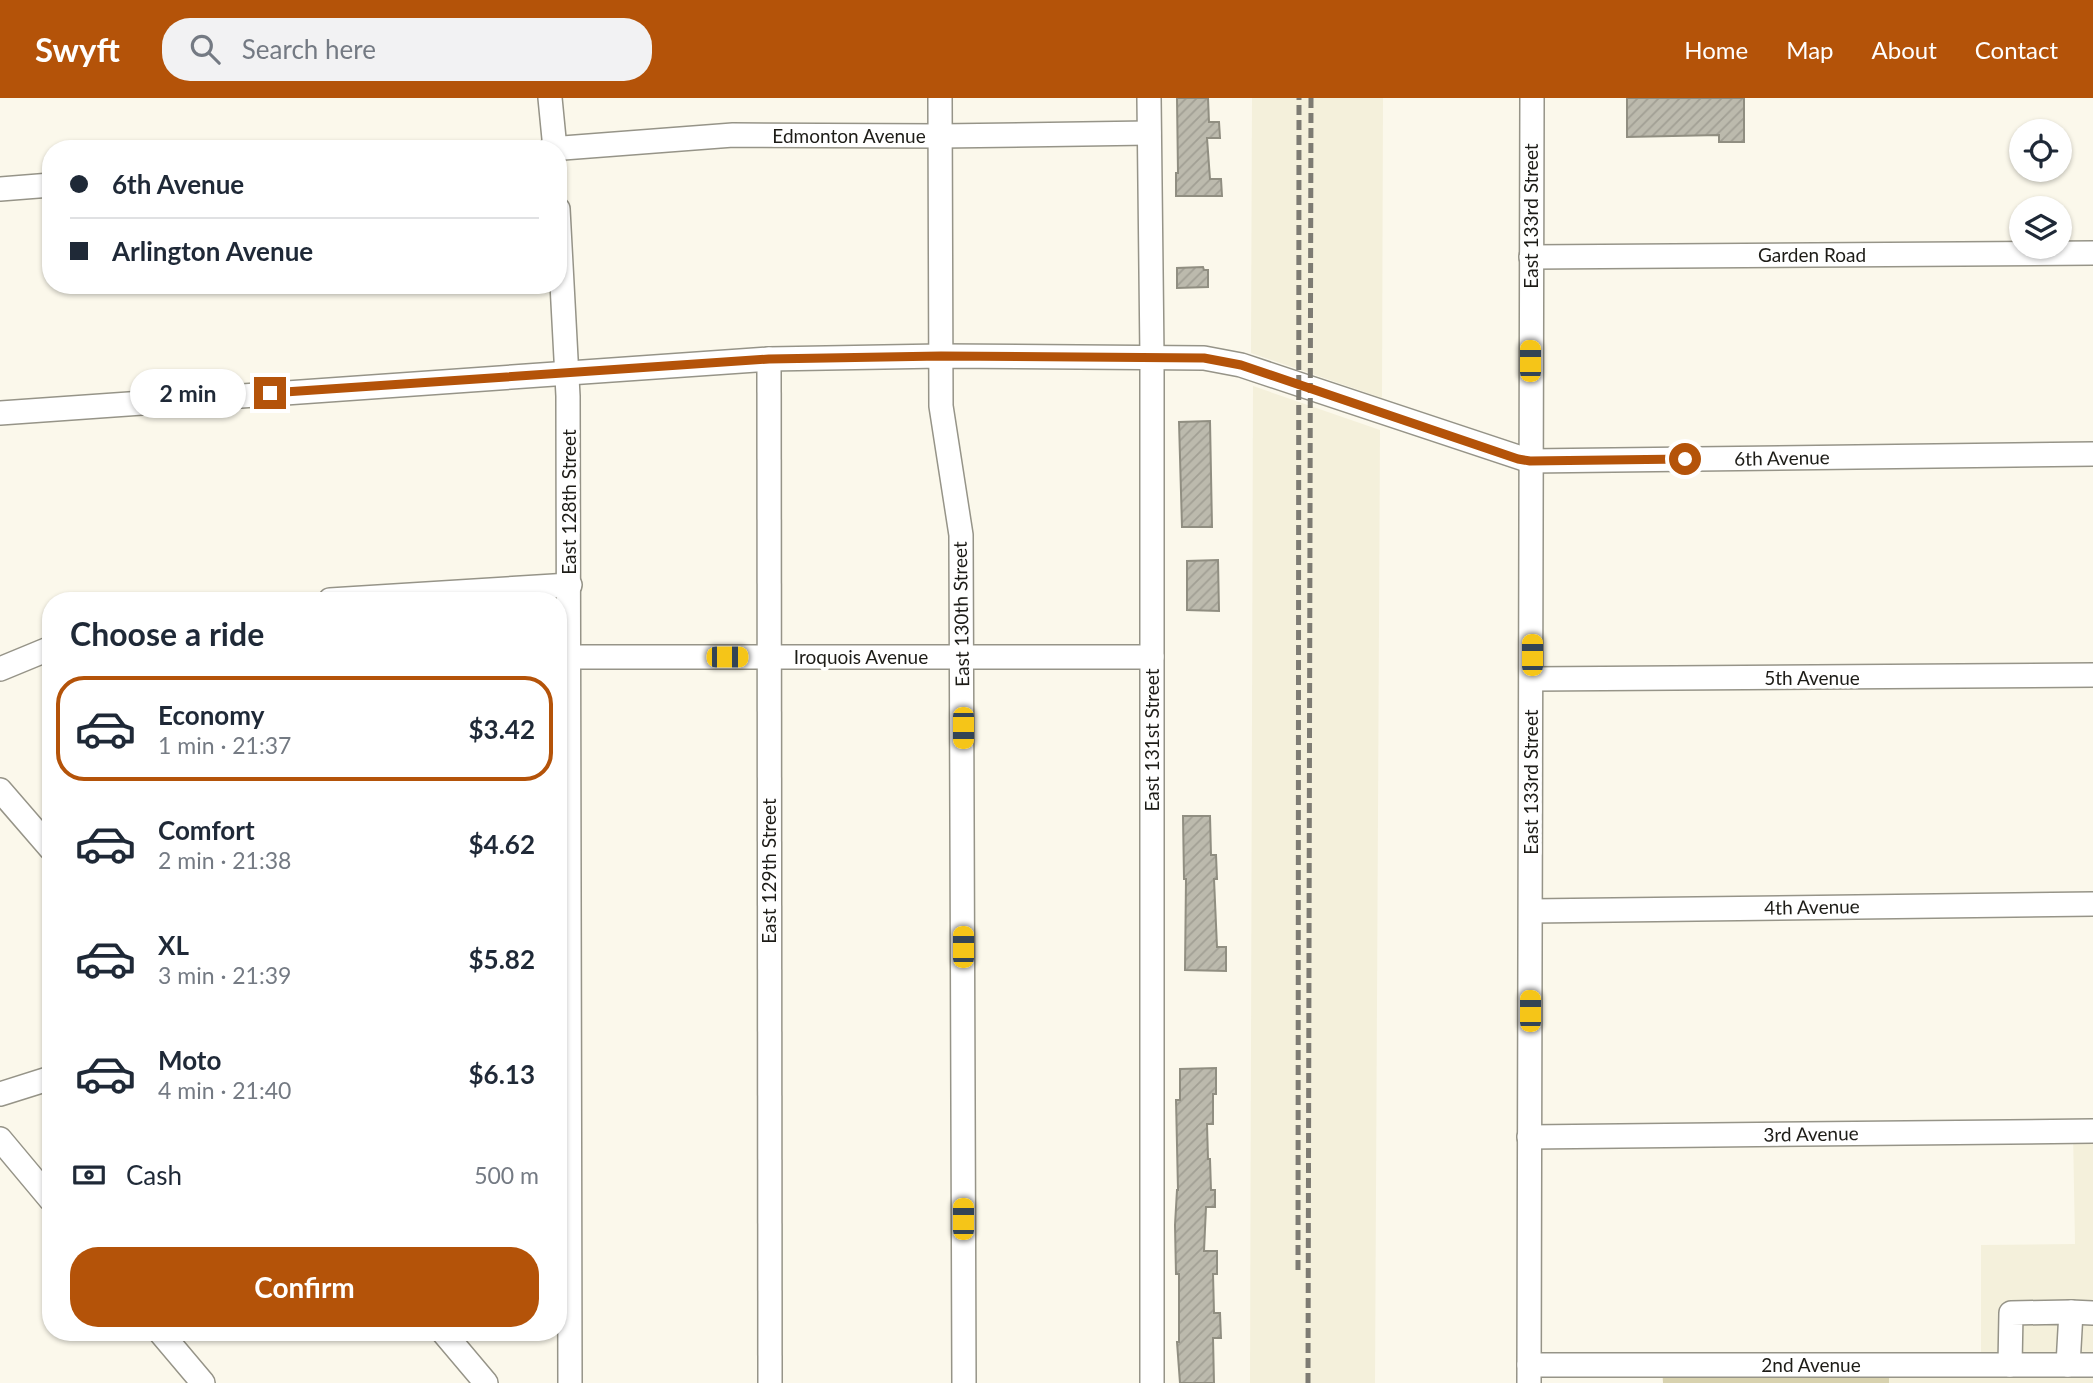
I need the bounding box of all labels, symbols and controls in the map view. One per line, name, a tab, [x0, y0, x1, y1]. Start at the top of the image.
search box	[162, 18, 652, 81]
text: Swyft	[35, 29, 120, 69]
icon: search	[186, 30, 224, 68]
text: Search here	[242, 33, 376, 65]
text: Home	[1684, 35, 1748, 64]
text: Map	[1786, 35, 1834, 64]
text: About	[1872, 35, 1937, 64]
text: Contact	[1975, 35, 2058, 64]
map controls	[2009, 119, 2072, 259]
button: locate	[2009, 119, 2072, 182]
street label: Edmonton Avenue	[772, 124, 926, 147]
street label: East 133rd Street	[1519, 143, 1542, 289]
text: 6th Avenue	[112, 168, 244, 200]
button: layers	[2009, 196, 2072, 259]
text: Arlington Avenue	[112, 235, 313, 267]
street label: Garden Road	[1758, 243, 1866, 266]
car	[1520, 340, 1541, 382]
callout: 2 min	[130, 368, 246, 418]
route end	[254, 377, 286, 409]
text: 2 min	[159, 379, 217, 407]
street label: East 128th Street	[557, 429, 580, 575]
route start	[1669, 443, 1701, 475]
street label: 6th Avenue	[1734, 445, 1830, 470]
street label: East 130th Street	[948, 541, 973, 687]
text: Choose a ride	[70, 614, 264, 653]
car	[1522, 634, 1543, 676]
street label: Iroquois Avenue	[794, 645, 928, 668]
car	[707, 647, 749, 668]
street label: 5th Avenue	[1764, 666, 1860, 689]
street label: East 131st Street	[1140, 668, 1163, 812]
icon: car	[74, 697, 137, 760]
text: Economy	[158, 699, 264, 731]
car	[953, 707, 974, 749]
street label: East 133rd Street	[1519, 709, 1542, 855]
text: $3.42	[469, 713, 535, 745]
text: 1 min · 21:37	[158, 731, 291, 759]
street label: East 129th Street	[757, 798, 780, 944]
icon: car	[74, 812, 137, 875]
text: Comfort	[158, 814, 255, 846]
text: $4.62	[469, 828, 535, 860]
text: 2 min · 21:38	[158, 846, 291, 874]
street label: 4th Avenue	[1764, 894, 1860, 919]
car	[953, 926, 974, 968]
icon: car	[74, 927, 137, 990]
text: XL	[158, 929, 189, 961]
text: $5.82	[469, 943, 535, 975]
text: 3 min · 21:39	[158, 961, 291, 989]
car	[1520, 990, 1541, 1032]
icon: car	[74, 1042, 137, 1105]
text: Moto	[158, 1044, 221, 1076]
text: $6.13	[469, 1058, 535, 1090]
text: 4 min · 21:40	[158, 1076, 291, 1104]
street label: 3rd Avenue	[1763, 1121, 1859, 1146]
icon: cash	[70, 1156, 108, 1194]
text: Cash	[126, 1159, 182, 1191]
text: 500 m	[474, 1161, 539, 1189]
car	[953, 1198, 974, 1240]
button: Confirm	[70, 1247, 539, 1327]
street label: 2nd Avenue	[1761, 1353, 1861, 1376]

